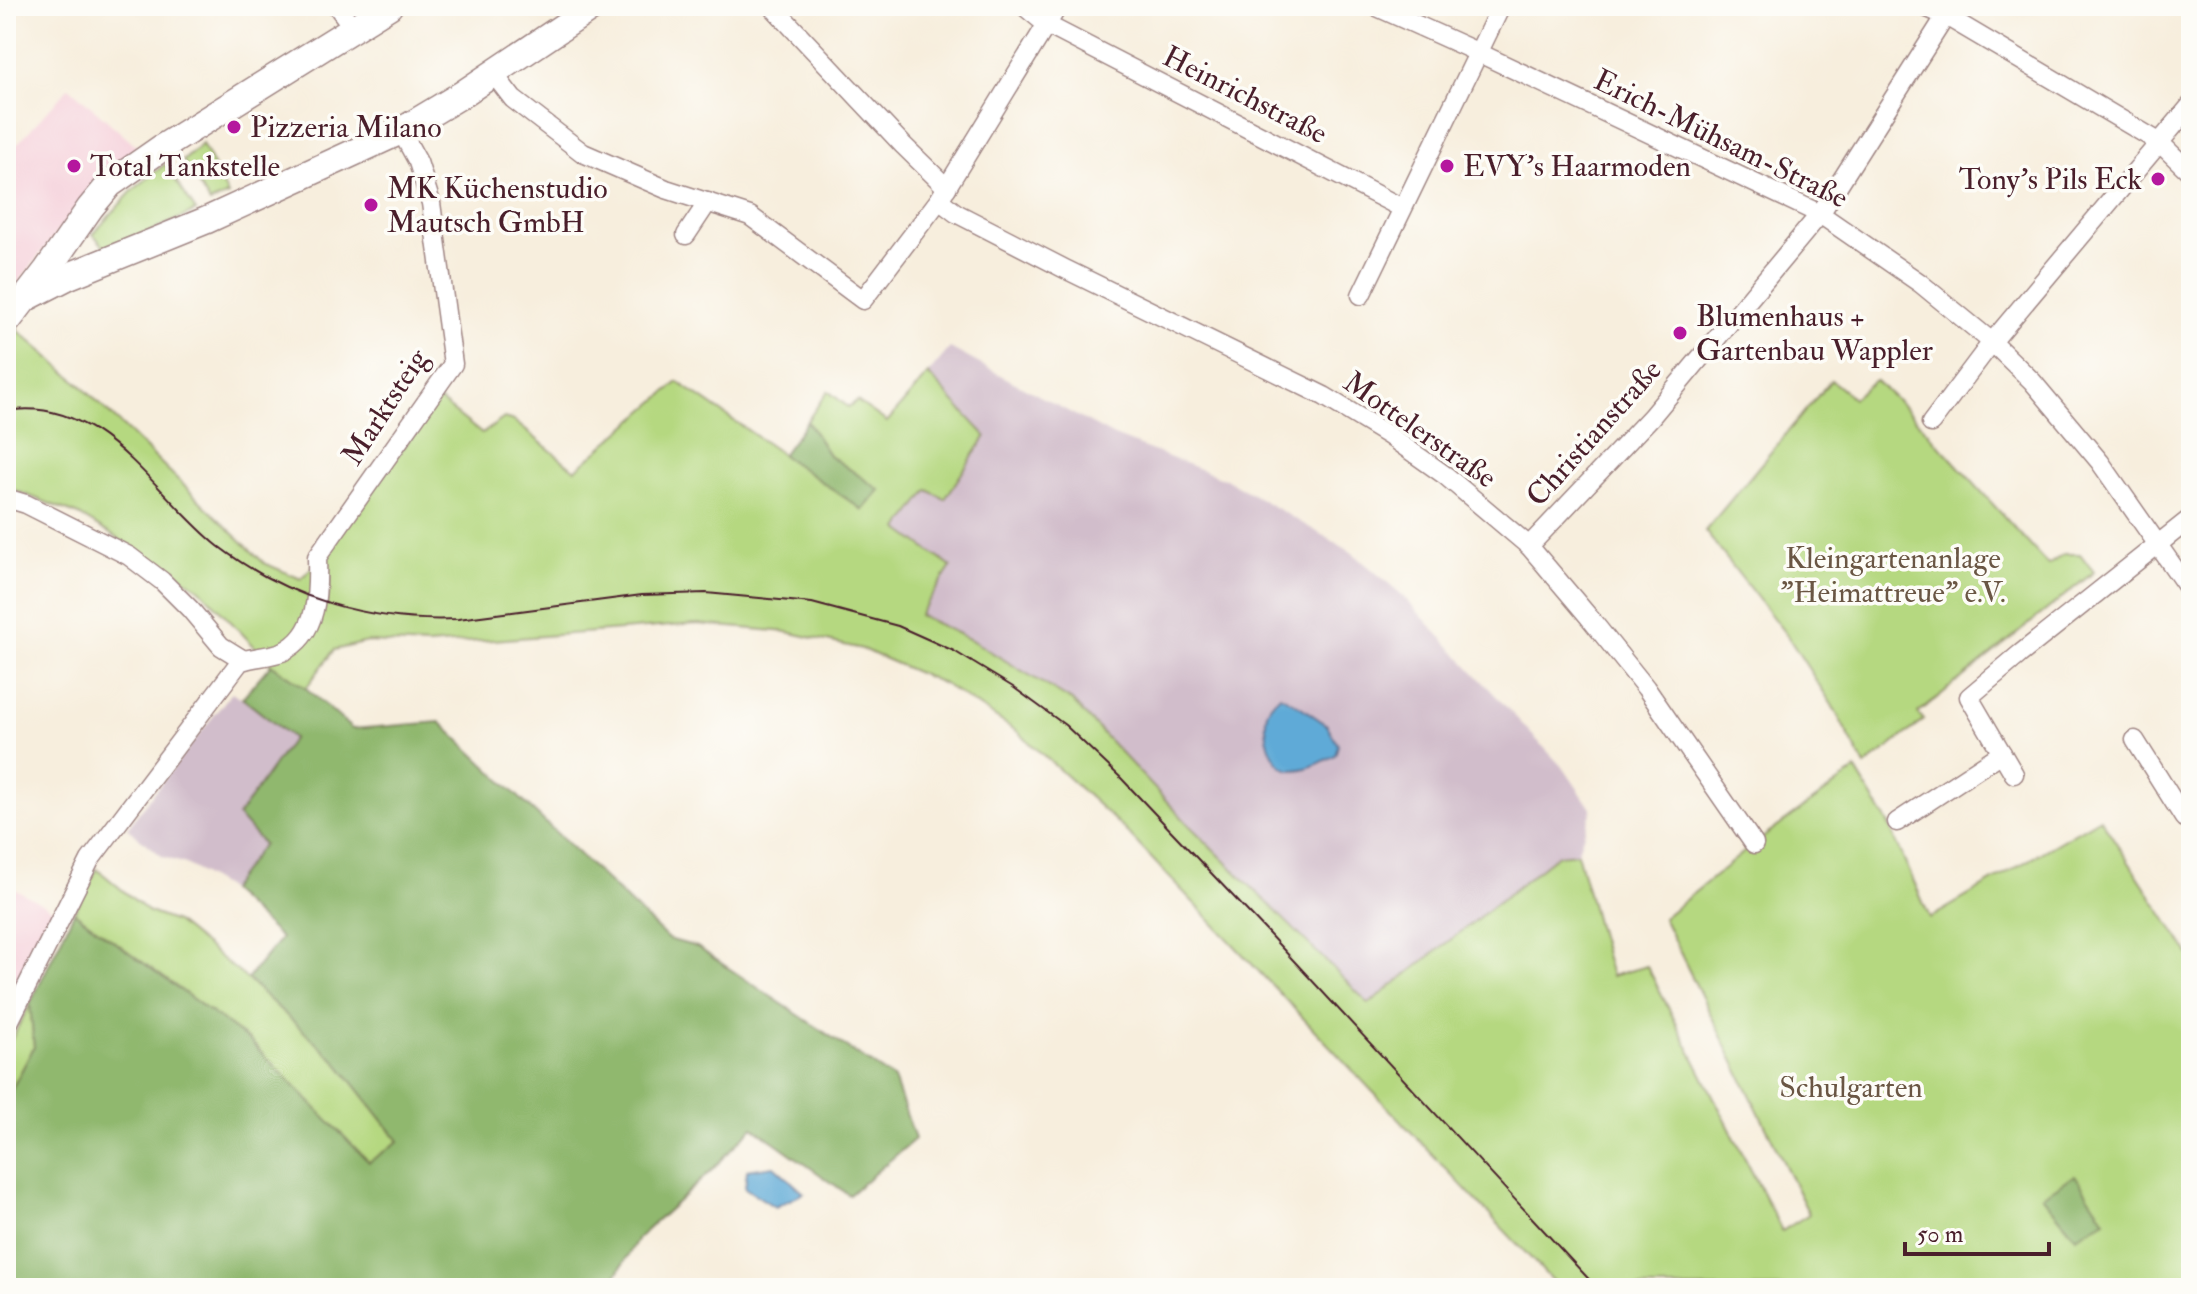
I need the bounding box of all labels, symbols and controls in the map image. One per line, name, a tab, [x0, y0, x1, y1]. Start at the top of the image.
street label: Heinrichstraße	[1157, 38, 1333, 152]
street label: Erich-Mühsam-Straße	[1588, 61, 1854, 217]
place label: Pizzeria Milano	[250, 109, 442, 146]
marker: Pizzeria Milano	[225, 118, 243, 136]
place label: Total Tankstelle	[90, 148, 280, 185]
place label: EVY's Haarmoden	[1463, 148, 1691, 185]
marker: Total Tankstelle	[65, 157, 83, 175]
marker: EVY's Haarmoden	[1438, 157, 1456, 175]
place label: Tony's Pils Eck	[1959, 161, 2142, 198]
place label: MK Küchenstudio Mautsch GmbH	[387, 170, 608, 241]
marker: Tony's Pils Eck	[2149, 170, 2167, 188]
marker: MK Küchenstudio Mautsch GmbH	[362, 196, 380, 214]
place label: Blumenhaus + Gartenbau Wappler	[1696, 298, 1933, 369]
marker: Blumenhaus + Gartenbau Wappler	[1671, 324, 1689, 342]
street label: Marktsteig	[334, 341, 437, 472]
street label: Christianstraße	[1518, 352, 1670, 514]
street label: Mottelerstraße	[1336, 364, 1504, 496]
park label: Kleingartenanlage "Heimattreue" e.V.	[1780, 540, 2006, 611]
park label: Schulgarten	[1779, 1069, 1923, 1106]
scale bar	[1905, 1206, 2049, 1256]
text: 50 m	[1917, 1219, 1964, 1250]

